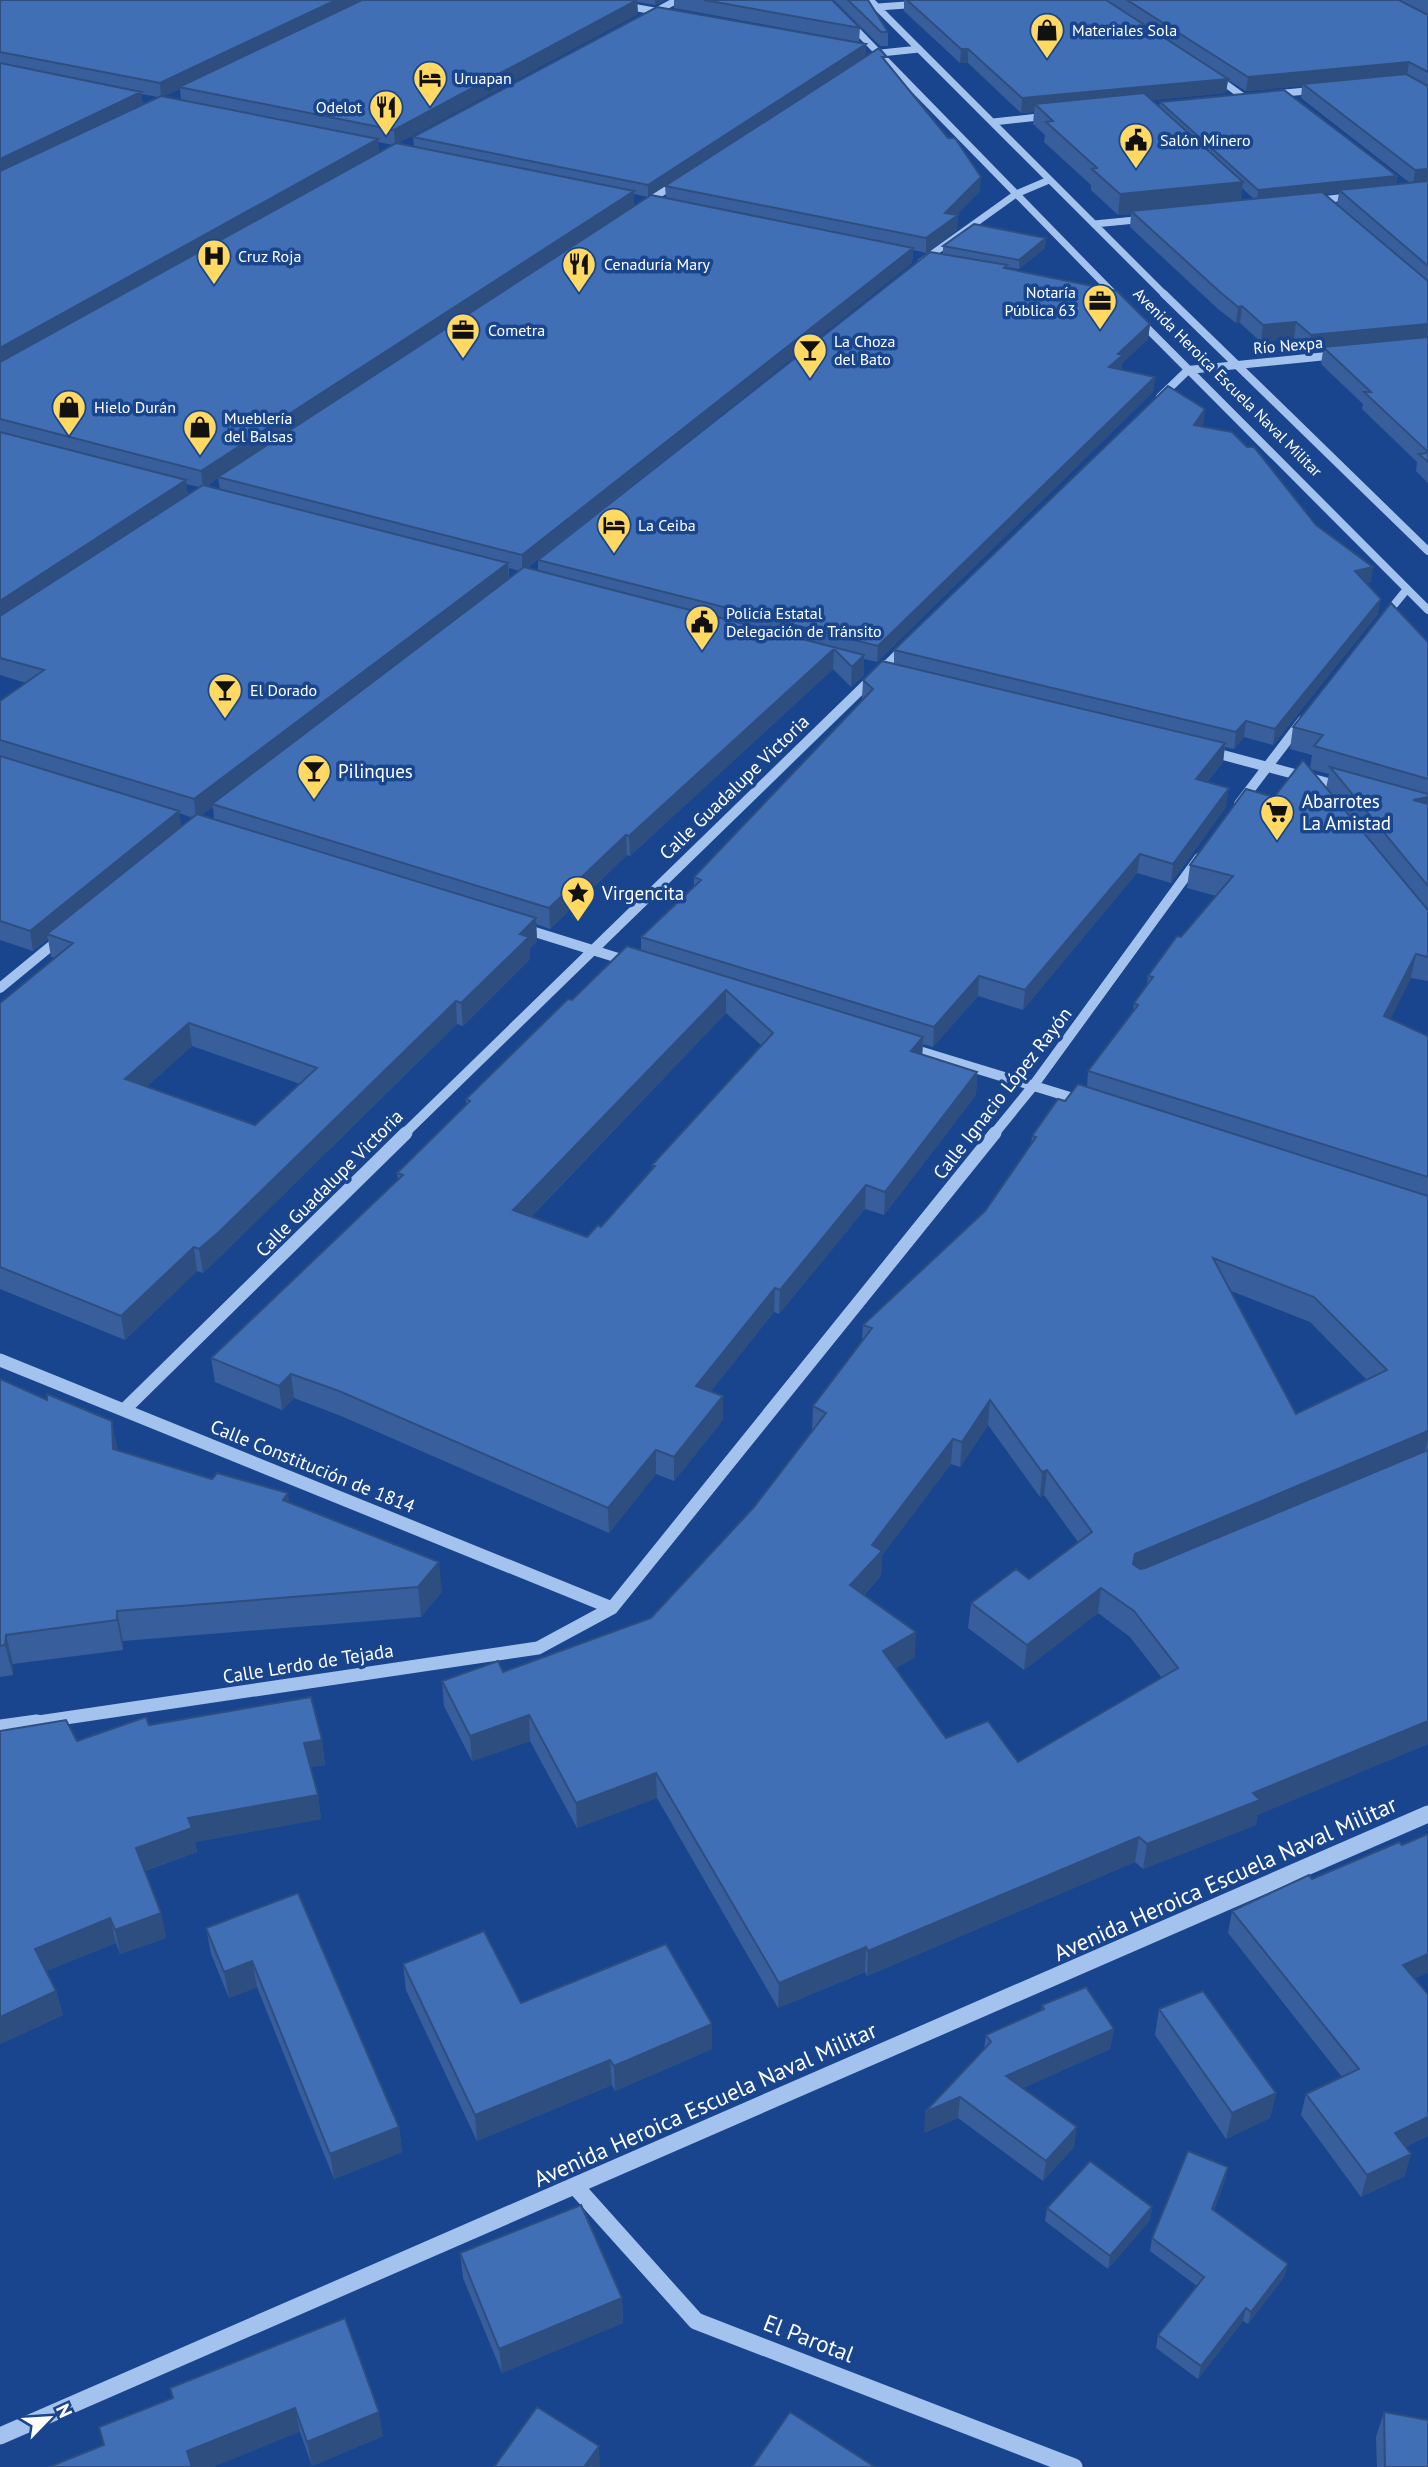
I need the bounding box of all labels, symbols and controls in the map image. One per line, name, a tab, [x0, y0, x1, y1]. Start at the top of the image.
shop icon: Materiales Sola	[1028, 11, 1066, 60]
place label: Materiales Sola	[1072, 20, 1177, 40]
hotel icon: Uruapan	[411, 59, 449, 108]
place label: Uruapan	[454, 68, 512, 88]
restaurant icon: Odelot	[367, 88, 405, 137]
place label: Odelot	[316, 97, 363, 117]
public building icon: Salón Minero	[1117, 121, 1155, 170]
place label: Salón Minero	[1160, 130, 1251, 150]
hospital icon: Cruz Roja	[195, 237, 233, 286]
restaurant icon: Cenaduría Mary	[560, 245, 598, 294]
place label: Cruz Roja	[238, 246, 301, 266]
place label: Cenaduría Mary	[604, 254, 711, 274]
place label: Notaría Pública 63	[1005, 282, 1076, 320]
office icon: Notaría Pública 63	[1081, 282, 1119, 331]
street label: Avenida Heroica Escuela Naval Militar	[1129, 283, 1327, 481]
office icon: Cometra	[444, 311, 482, 360]
place label: Cometra	[488, 320, 545, 340]
bar icon: La Choza del Bato	[791, 331, 829, 380]
place label: La Choza del Bato	[834, 331, 895, 369]
street label: Río Nexpa	[1252, 332, 1324, 358]
shop icon: Hielo Durán	[50, 388, 88, 437]
place label: Hielo Durán	[94, 397, 176, 417]
shop icon: Mueblería del Balsas	[181, 408, 219, 457]
place label: Mueblería del Balsas	[224, 408, 293, 446]
hotel icon: La Ceiba	[595, 506, 633, 555]
place label: La Ceiba	[638, 515, 696, 535]
public building icon: Policía Estatal Delegación de Tránsito	[683, 603, 721, 652]
place label: Policía Estatal Delegación de Tránsito	[726, 603, 882, 641]
bar icon: El Dorado	[206, 671, 244, 720]
place label: El Dorado	[250, 680, 317, 700]
street label: Calle Guadalupe Victoria	[654, 709, 814, 865]
bar icon: Pilinques	[295, 752, 333, 801]
place label: Pilinques	[338, 759, 413, 783]
place label: Abarrotes La Amistad	[1302, 789, 1391, 835]
supermarket icon: Abarrotes La Amistad	[1258, 793, 1296, 842]
place icon: Virgencita	[559, 874, 597, 923]
place label: Virgencita	[601, 881, 684, 905]
street label: Calle Ignacio López Rayón	[927, 1002, 1077, 1184]
street label: Calle Guadalupe Victoria	[250, 1104, 408, 1262]
street label: Calle Constitución de 1814	[207, 1414, 419, 1518]
street label: Calle Lerdo de Tejada	[221, 1638, 395, 1688]
street label: Avenida Heroica Escuela Naval Militar	[1049, 1789, 1401, 1967]
street label: Avenida Heroica Escuela Naval Militar	[529, 2015, 881, 2193]
street label: El Parotal	[760, 2307, 859, 2369]
north arrow	[14, 2383, 84, 2453]
text: N	[51, 2400, 78, 2422]

